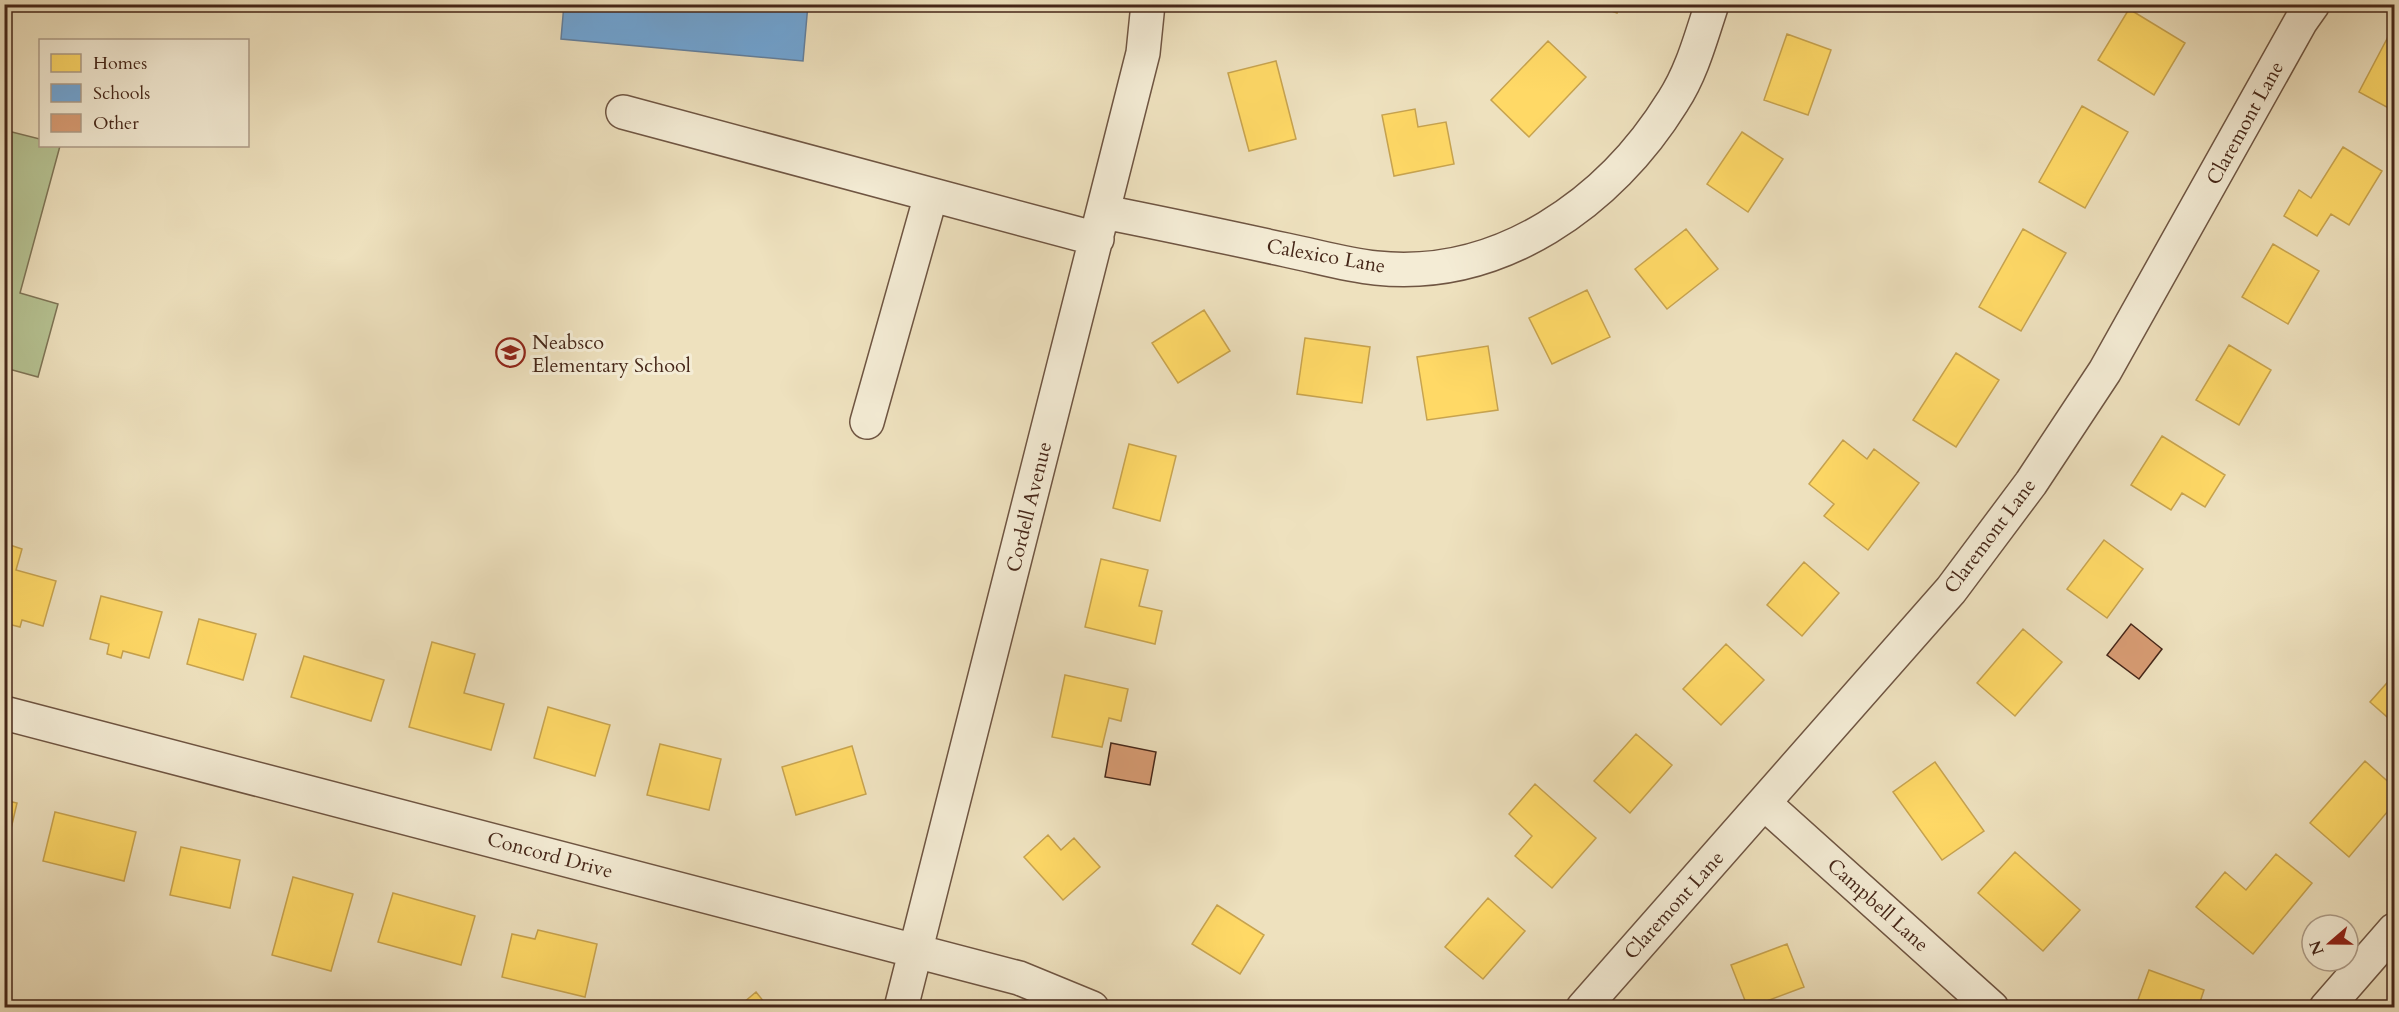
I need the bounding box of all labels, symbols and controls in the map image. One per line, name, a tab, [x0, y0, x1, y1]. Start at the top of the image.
legend	[39, 39, 249, 147]
text: Homes	[93, 51, 147, 76]
street label: Claremont Lane	[2200, 56, 2290, 190]
text: Schools	[93, 81, 150, 106]
text: Other	[93, 111, 139, 136]
street label: Calexico Lane	[1264, 232, 1388, 280]
place label: Neabsco Elementary School	[532, 329, 691, 379]
school or university icon: Neabsco Elementary School	[495, 337, 527, 369]
street label: Cordell Avenue	[1000, 439, 1058, 575]
street label: Claremont Lane	[1938, 473, 2042, 599]
street label: Concord Drive	[484, 825, 616, 885]
street label: Claremont Lane	[1618, 845, 1730, 965]
street label: Campbell Lane	[1821, 852, 1935, 958]
north arrow	[2300, 913, 2360, 973]
text: N	[2304, 937, 2330, 958]

